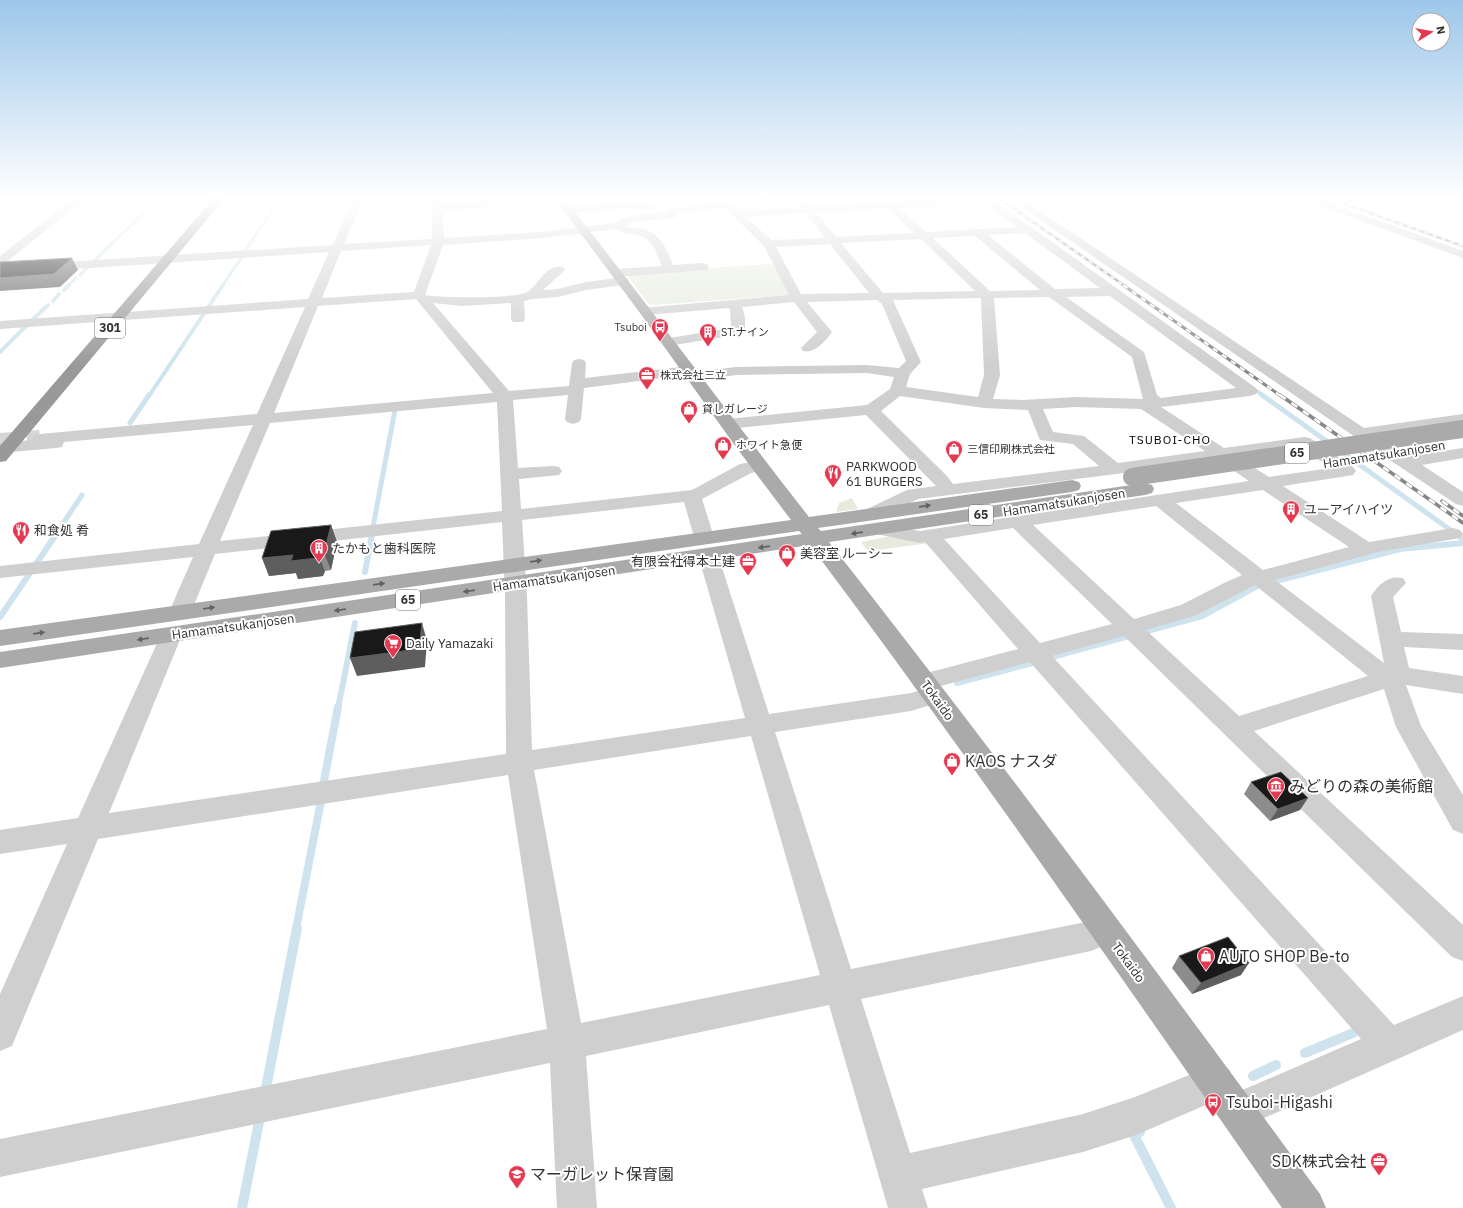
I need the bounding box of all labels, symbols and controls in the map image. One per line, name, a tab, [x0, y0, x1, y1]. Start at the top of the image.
north arrow	[1411, 12, 1451, 52]
text: N	[1433, 25, 1448, 35]
bus stop icon: Tsuboi	[650, 317, 670, 342]
road number: 301	[95, 318, 125, 338]
place label: Tsuboi	[615, 320, 647, 334]
building icon: ST.ナイン	[698, 322, 718, 347]
place label: ST.ナイン	[721, 325, 769, 339]
office icon: 株式会社三立	[637, 365, 657, 390]
place label: 株式会社三立	[660, 368, 726, 382]
shop icon: 貸しガレージ	[679, 399, 699, 424]
place label: 貸しガレージ	[702, 402, 768, 416]
district label: TSUBOI-CHO	[1129, 432, 1211, 447]
shop icon: ホワイト急便	[713, 435, 733, 460]
street label: Hamamatsukanjosen	[1322, 436, 1446, 473]
place label: ホワイト急便	[736, 438, 803, 452]
shop icon: 三信印刷株式会社	[944, 439, 964, 464]
place label: 三信印刷株式会社	[967, 442, 1055, 456]
road number: 65	[1285, 443, 1309, 463]
place label: PARKWOOD 61 BURGERS	[846, 458, 923, 490]
restaurant icon: PARKWOOD 61 BURGERS	[823, 463, 843, 488]
street label: Hamamatsukanjosen	[1002, 484, 1126, 521]
building icon: ユーアイハイツ	[1281, 499, 1301, 524]
place label: ユーアイハイツ	[1304, 501, 1393, 518]
one-way arrow	[919, 503, 931, 509]
road number: 65	[969, 505, 993, 525]
restaurant icon: 和食処 肴	[11, 520, 31, 545]
place label: 和食処 肴	[34, 522, 89, 539]
one-way arrow	[851, 530, 864, 536]
building icon: たかもと歯科医院	[309, 538, 329, 563]
place label: たかもと歯科医院	[332, 540, 436, 557]
shop icon: 美容室 ルーシー	[777, 543, 797, 568]
one-way arrow	[758, 544, 770, 550]
place label: 美容室 ルーシー	[800, 545, 894, 562]
office icon: 有限会社得本土建	[738, 551, 758, 576]
place label: 有限会社得本土建	[631, 553, 735, 570]
one-way arrow	[529, 558, 542, 564]
street label: Hamamatsukanjosen	[492, 561, 616, 596]
one-way arrow	[373, 581, 385, 587]
one-way arrow	[463, 588, 475, 594]
road number: 65	[396, 590, 420, 610]
one-way arrow	[203, 605, 215, 611]
one-way arrow	[334, 607, 346, 613]
street label: Hamamatsukanjosen	[171, 609, 295, 644]
one-way arrow	[33, 630, 45, 636]
supermarket icon: Daily Yamazaki	[383, 633, 403, 658]
place label: Daily Yamazaki	[406, 635, 493, 652]
one-way arrow	[136, 636, 149, 642]
street label: Tokaido	[917, 677, 958, 724]
shop icon: KAOS ナスダ	[942, 751, 962, 776]
place label: KAOS ナスダ	[965, 751, 1058, 771]
museum icon: みどりの森の美術館	[1266, 776, 1286, 801]
place label: みどりの森の美術館	[1289, 776, 1433, 796]
street label: Tokaido	[1108, 939, 1149, 986]
shop icon: AUTO SHOP Be-to	[1196, 946, 1216, 971]
place label: AUTO SHOP Be-to	[1219, 946, 1350, 966]
bus stop icon: Tsuboi-Higashi	[1203, 1092, 1223, 1117]
place label: Tsuboi-Higashi	[1226, 1092, 1333, 1112]
place label: SDK株式会社	[1272, 1151, 1366, 1171]
office icon: SDK株式会社	[1369, 1151, 1389, 1176]
school or university icon: マーガレット保育園	[507, 1164, 527, 1189]
place label: マーガレット保育園	[530, 1164, 674, 1184]

